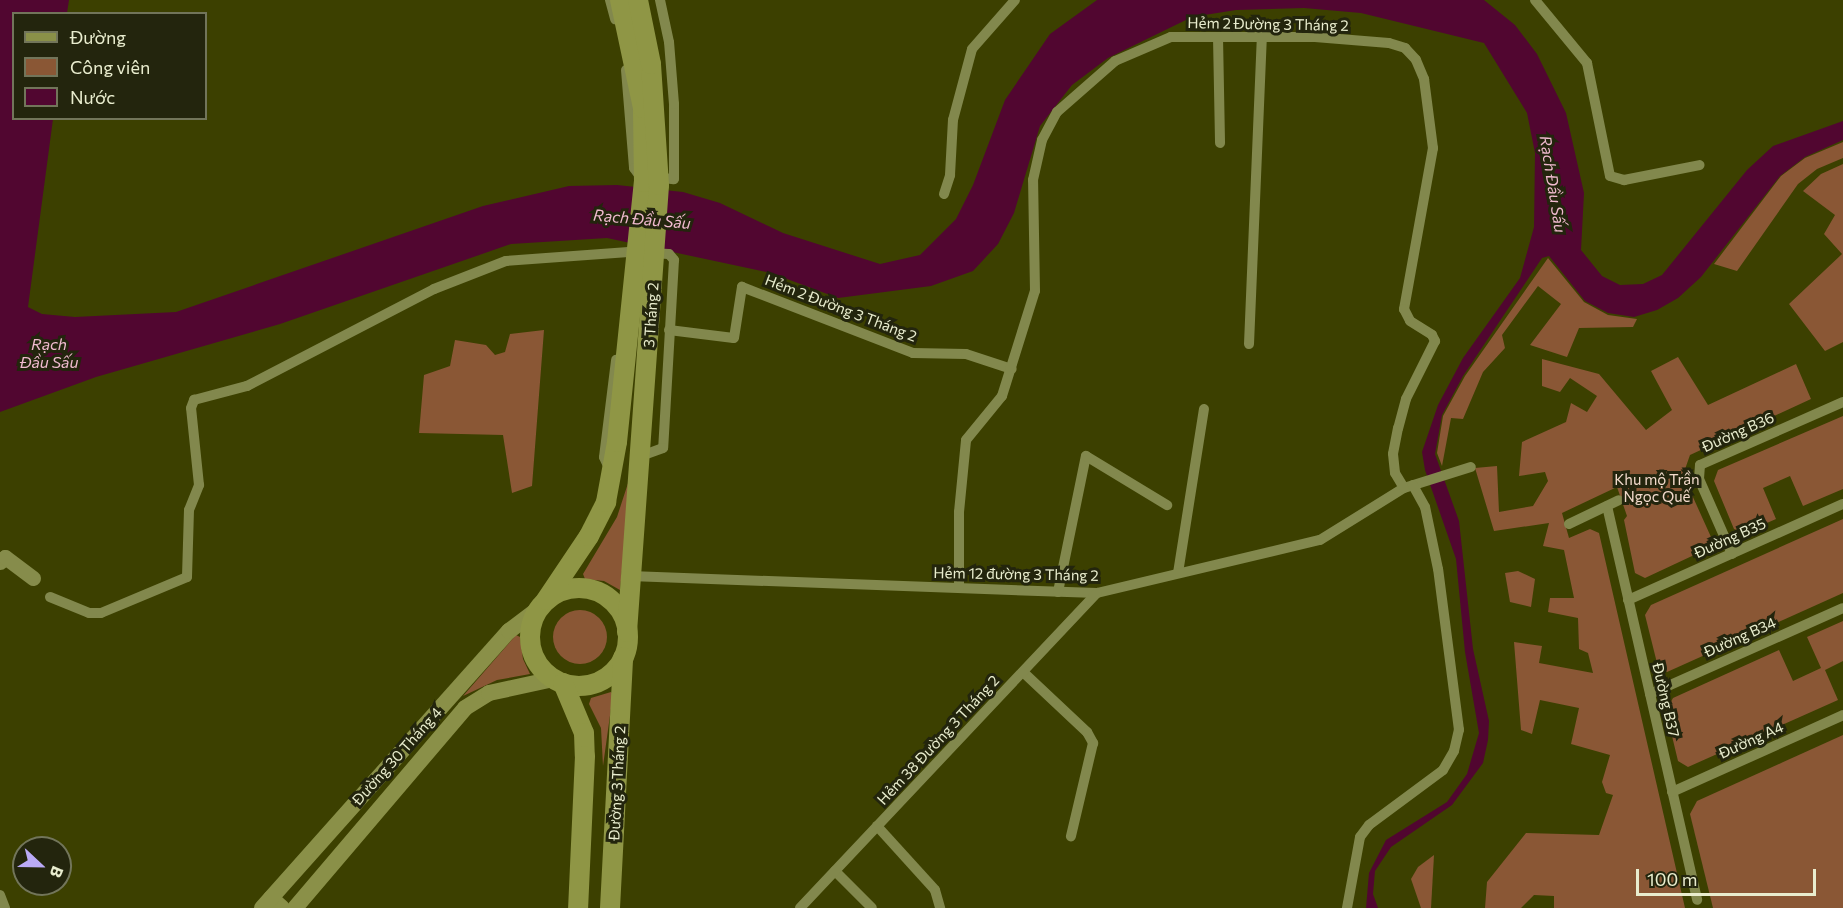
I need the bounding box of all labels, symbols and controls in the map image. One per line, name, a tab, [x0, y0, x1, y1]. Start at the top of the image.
legend	[12, 12, 207, 120]
street label: Hẻm 2 Đường 3 Tháng 2	[1187, 14, 1349, 34]
text: Đường	[70, 26, 126, 48]
text: Công viên	[70, 56, 150, 78]
text: Nước	[70, 86, 115, 108]
water label: Rạch Đầu Sấu	[1536, 134, 1570, 234]
water label: Rạch Đầu Sấu	[592, 205, 692, 233]
street label: Hẻm 2 Đường 3 Tháng 2	[762, 271, 920, 345]
street label: 3 Tháng 2	[640, 282, 662, 348]
water label: Rạch Đầu Sấu	[20, 334, 78, 372]
street label: Đường B36	[1699, 408, 1777, 456]
park label: Khu mộ Trần Ngọc Quế	[1614, 470, 1700, 505]
street label: Đường B35	[1691, 514, 1769, 562]
street label: Hẻm 12 đường 3 Tháng 2	[933, 564, 1099, 584]
street label: Đường B34	[1701, 613, 1779, 661]
street label: Đường B37	[1649, 661, 1683, 739]
street label: Hẻm 38 Đường 3 Tháng 2	[873, 671, 1003, 809]
street label: Đường 30 Tháng 4	[348, 703, 446, 809]
street label: Đường A4	[1716, 718, 1786, 762]
street label: Đường 3 Tháng 2	[605, 725, 629, 841]
north arrow	[12, 836, 72, 896]
scale bar	[1639, 857, 1819, 895]
text: B	[47, 864, 68, 881]
text: 100 m	[1647, 868, 1697, 890]

